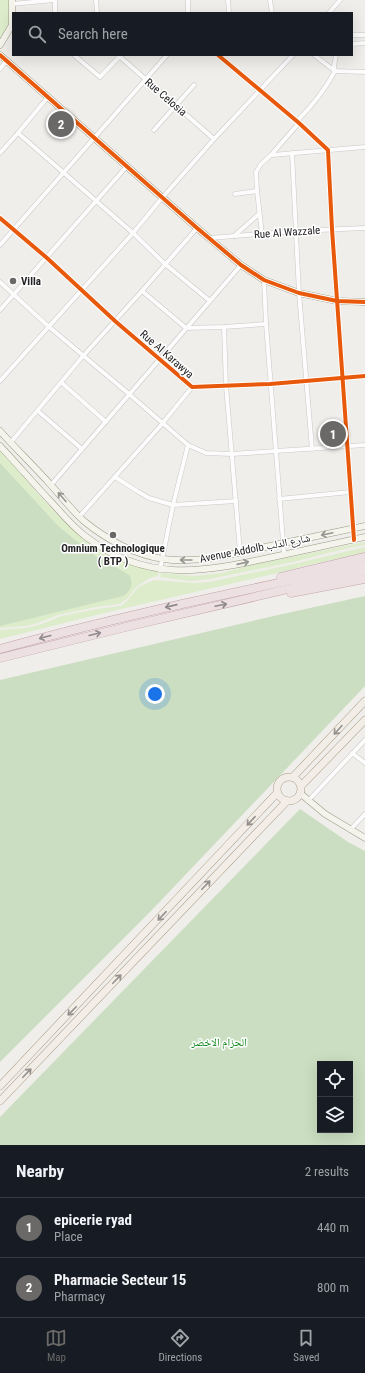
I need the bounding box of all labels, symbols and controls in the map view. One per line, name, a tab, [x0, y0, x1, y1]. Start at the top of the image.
search box	[12, 12, 353, 56]
icon: search	[26, 23, 48, 45]
text: Search here	[58, 25, 128, 43]
street label: Rue Celosia	[142, 76, 189, 119]
pin: 2	[48, 109, 74, 139]
street label: Rue Al Wazzale	[254, 224, 321, 241]
place label: Villa	[21, 275, 41, 288]
marker: Villa	[8, 276, 18, 286]
street label: Rue Al Karawya	[137, 328, 196, 381]
pin: 1	[320, 419, 346, 449]
one-way arrow	[57, 492, 66, 502]
marker: Omnium Technologique ( BTP )	[108, 530, 118, 540]
one-way arrow	[321, 530, 334, 538]
street label: Avenue Addolb شارع الدلب	[199, 531, 311, 566]
place label: Omnium Technologique ( BTP )	[61, 542, 165, 568]
one-way arrow	[180, 556, 193, 564]
one-way arrow	[237, 559, 250, 567]
one-way arrow	[214, 601, 227, 609]
one-way arrow	[165, 603, 178, 610]
one-way arrow	[88, 630, 101, 638]
one-way arrow	[39, 634, 52, 641]
your location	[145, 684, 165, 704]
one-way arrow	[334, 725, 343, 735]
one-way arrow	[247, 816, 256, 826]
one-way arrow	[202, 880, 211, 890]
one-way arrow	[157, 911, 166, 921]
one-way arrow	[112, 974, 122, 984]
one-way arrow	[68, 1006, 77, 1016]
park label: الحزام الاخضر	[190, 1036, 247, 1049]
map controls	[317, 1061, 353, 1133]
button: locate	[317, 1061, 353, 1097]
one-way arrow	[22, 1068, 32, 1078]
button: layers	[317, 1097, 353, 1133]
text: Nearby	[16, 1161, 64, 1181]
text: 2 results	[305, 1164, 349, 1179]
text: epicerie ryad	[54, 1211, 132, 1229]
text: 1	[26, 1220, 32, 1235]
text: 440 m	[317, 1220, 349, 1235]
text: Place	[54, 1229, 83, 1244]
text: Pharmacie Secteur 15	[54, 1271, 186, 1289]
text: 2	[26, 1280, 32, 1295]
text: 800 m	[317, 1280, 349, 1295]
text: Pharmacy	[54, 1289, 105, 1304]
tab: Map	[45, 1327, 67, 1364]
tab: Directions	[158, 1327, 202, 1364]
tab: Saved	[293, 1327, 320, 1364]

